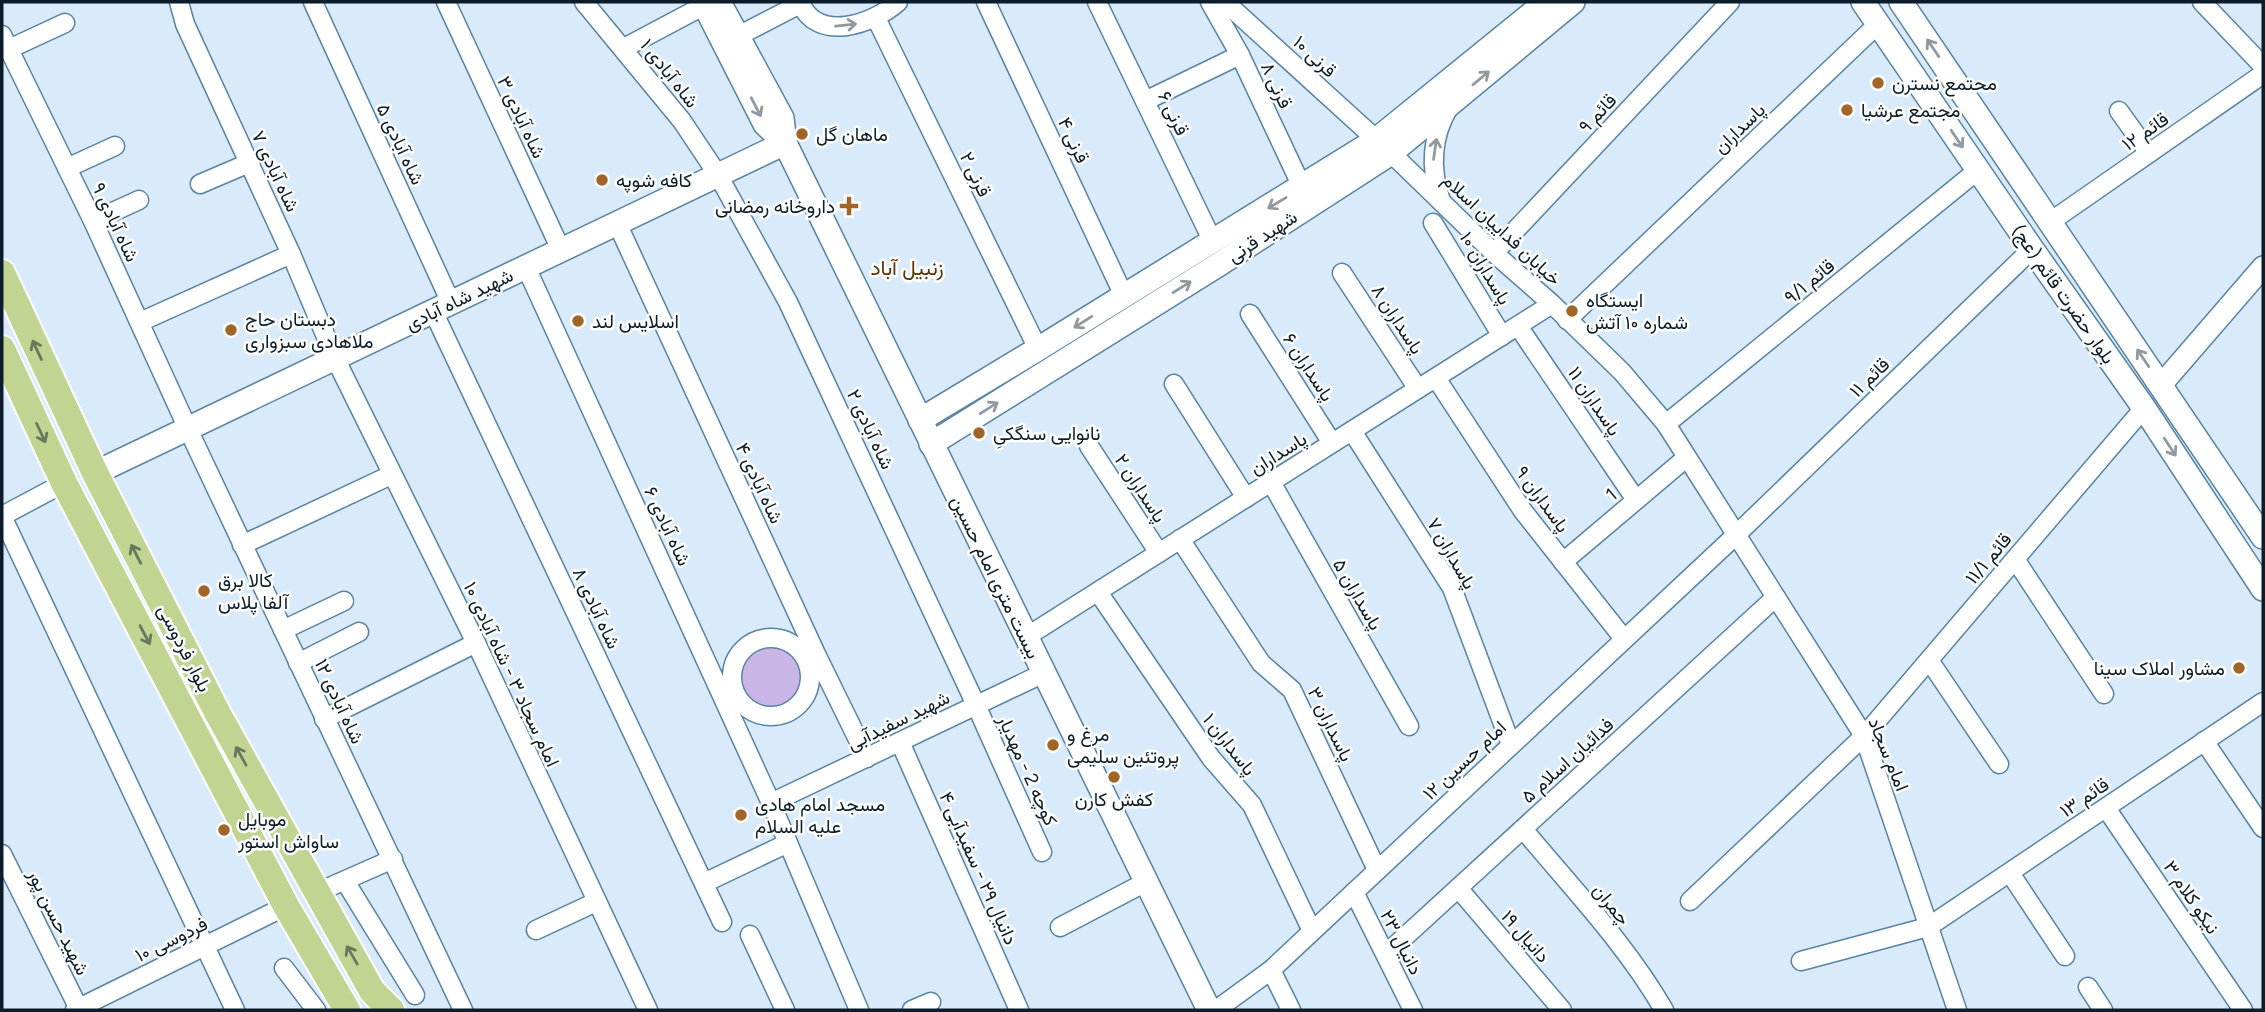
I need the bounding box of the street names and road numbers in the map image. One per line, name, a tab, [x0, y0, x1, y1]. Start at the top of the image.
street label: قرنی ۱۰	[1288, 31, 1341, 82]
street label: شاه آبادی ۱	[636, 34, 704, 112]
street label: قرنی ۸	[1256, 58, 1297, 112]
street label: شاه آبادی ۳	[492, 72, 551, 162]
street label: قرنی ۶	[1153, 87, 1194, 139]
street label: قائم ۹	[1573, 89, 1622, 138]
street label: پاسداران	[1709, 98, 1771, 160]
street label: شاه آبادی ۵	[372, 100, 429, 188]
street label: قائم ۱۲	[2118, 107, 2174, 156]
street label: قرنی ۴	[1053, 114, 1094, 167]
street label: شاه آبادی ۷	[247, 127, 304, 215]
street label: قرنی ۲	[955, 148, 996, 200]
street label: خیابان فداییان اسلام	[1437, 168, 1566, 291]
street label: شاه آبادی ۹	[87, 179, 144, 266]
street label: شهید قرنی	[1223, 205, 1302, 267]
street label: بلوار حضرت قائم (عج)	[2005, 220, 2120, 369]
street label: پاسداران ۱۰	[1453, 228, 1516, 310]
street label: قائم ۹/۱	[1779, 254, 1840, 309]
street label: شهید شاه آبادی	[402, 263, 517, 335]
street label: پاسداران ۸	[1365, 280, 1429, 360]
street label: پاسداران ۶	[1276, 329, 1339, 407]
street label: قائم ۱۱	[1844, 353, 1895, 403]
street label: پاسداران ۱۱	[1561, 362, 1626, 441]
street label: شاه آبادی ۲	[842, 386, 899, 473]
street label: پاسداران	[1246, 427, 1312, 482]
street label: شاه آبادی ۴	[731, 439, 788, 527]
street label: پاسداران ۲	[1108, 450, 1171, 528]
street label: پاسداران ۹	[1509, 461, 1574, 538]
street label: شاه آبادی ۶	[639, 483, 696, 570]
street label: 1	[1601, 483, 1622, 506]
street label: بیست متری امام حسین	[945, 492, 1045, 663]
street label: پاسداران ۷	[1420, 513, 1481, 594]
street label: قائم ۱۱/۱	[1960, 528, 2017, 589]
street label: پاسداران ۵	[1326, 554, 1387, 635]
street label: شاه آبادی ۸	[568, 564, 625, 652]
street label: امام سجاد ۳ - شاه آبادی ۱۰	[458, 578, 564, 771]
street label: بلوار فردوسی	[153, 601, 216, 696]
street label: شاه آبادی ۱۲	[310, 655, 369, 747]
street label: پاسداران ۳	[1301, 683, 1358, 766]
street label: شهید سفیدآبی	[843, 686, 953, 755]
street label: پاسداران ۱	[1196, 708, 1261, 781]
street label: کوچه 2 - مهدیار	[991, 710, 1062, 830]
street label: فدائیان اسلام ۵	[1516, 713, 1619, 809]
street label: امام سجاد	[1862, 714, 1914, 795]
street label: امام حسین ۱۲	[1418, 716, 1512, 806]
street label: قائم ۱۳	[2055, 773, 2114, 823]
street label: دانیال ۲۹ - سفیدآبی ۴	[934, 788, 1023, 948]
street label: نیکو کلام ۳	[2158, 856, 2224, 939]
street label: شهید حسن پور	[21, 865, 94, 980]
street label: چمران	[1586, 879, 1635, 931]
street label: دانیال ۱۹	[1497, 905, 1555, 967]
street label: دانیال ۲۳	[1375, 906, 1428, 979]
street label: فردوسی ۱۰	[131, 912, 211, 967]

